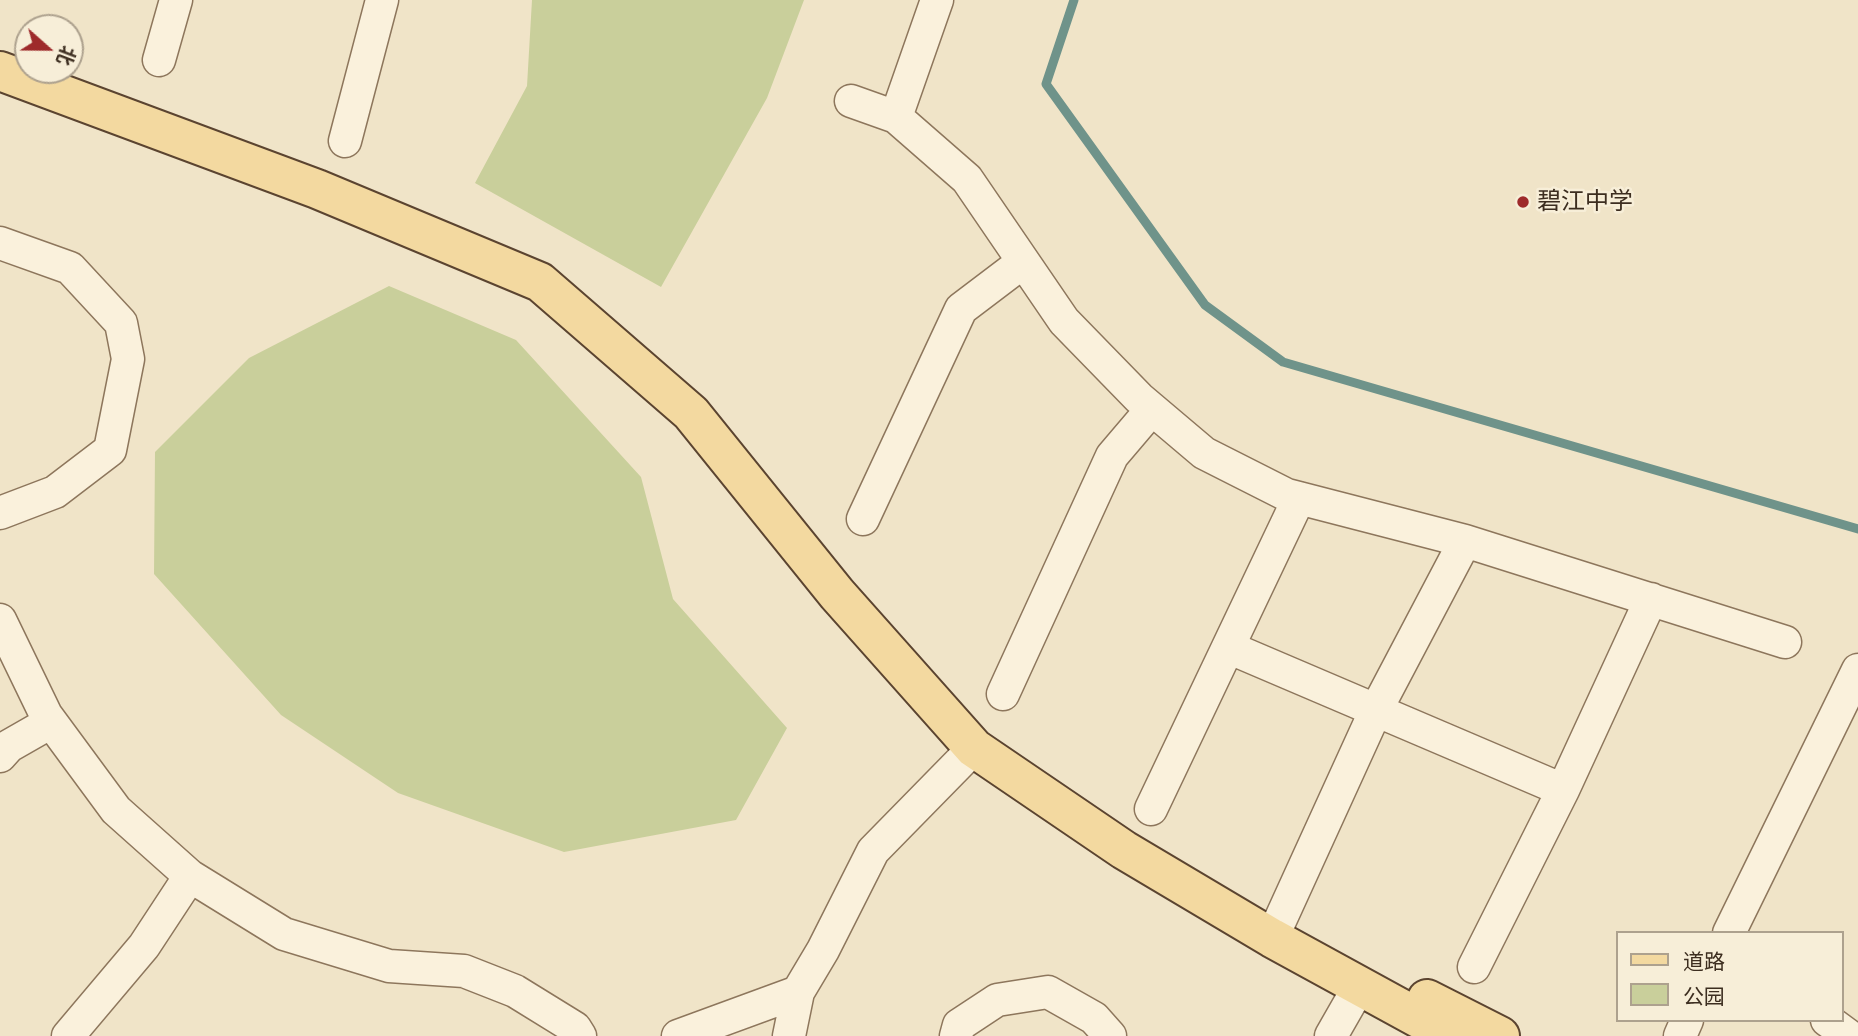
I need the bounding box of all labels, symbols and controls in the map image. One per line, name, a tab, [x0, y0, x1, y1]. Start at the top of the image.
north arrow	[14, 14, 84, 84]
text: 北	[52, 43, 82, 69]
place label: 碧江中学	[1537, 188, 1633, 216]
marker: 碧江中学	[1515, 194, 1531, 210]
legend	[1616, 931, 1844, 1022]
text: 道路	[1683, 947, 1725, 975]
text: 公园	[1683, 982, 1725, 1010]

